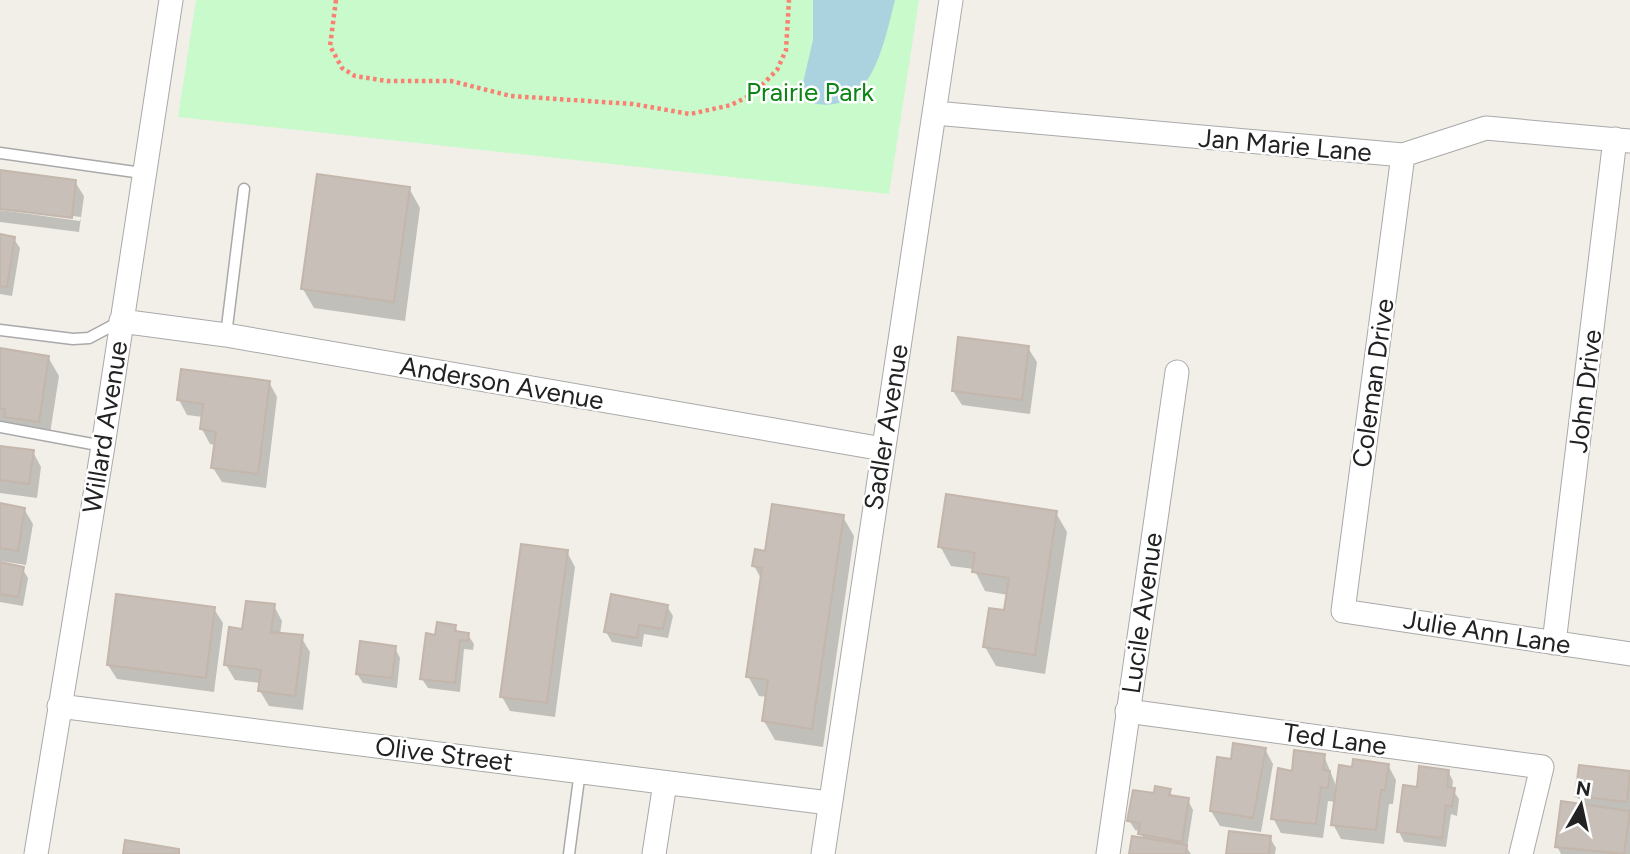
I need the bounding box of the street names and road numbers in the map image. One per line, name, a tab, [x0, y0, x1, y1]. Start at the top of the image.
street label: Jan Marie Lane	[1197, 121, 1373, 169]
street label: Coleman Drive	[1345, 297, 1401, 469]
street label: John Drive	[1562, 327, 1608, 455]
street label: Willard Avenue	[76, 339, 134, 515]
street label: Sadler Avenue	[857, 342, 915, 512]
street label: Anderson Avenue	[398, 349, 606, 417]
street label: Lucile Avenue	[1115, 530, 1169, 696]
street label: Julie Ann Lane	[1401, 603, 1573, 661]
street label: Ted Lane	[1281, 716, 1389, 762]
street label: Olive Street	[373, 730, 515, 778]

